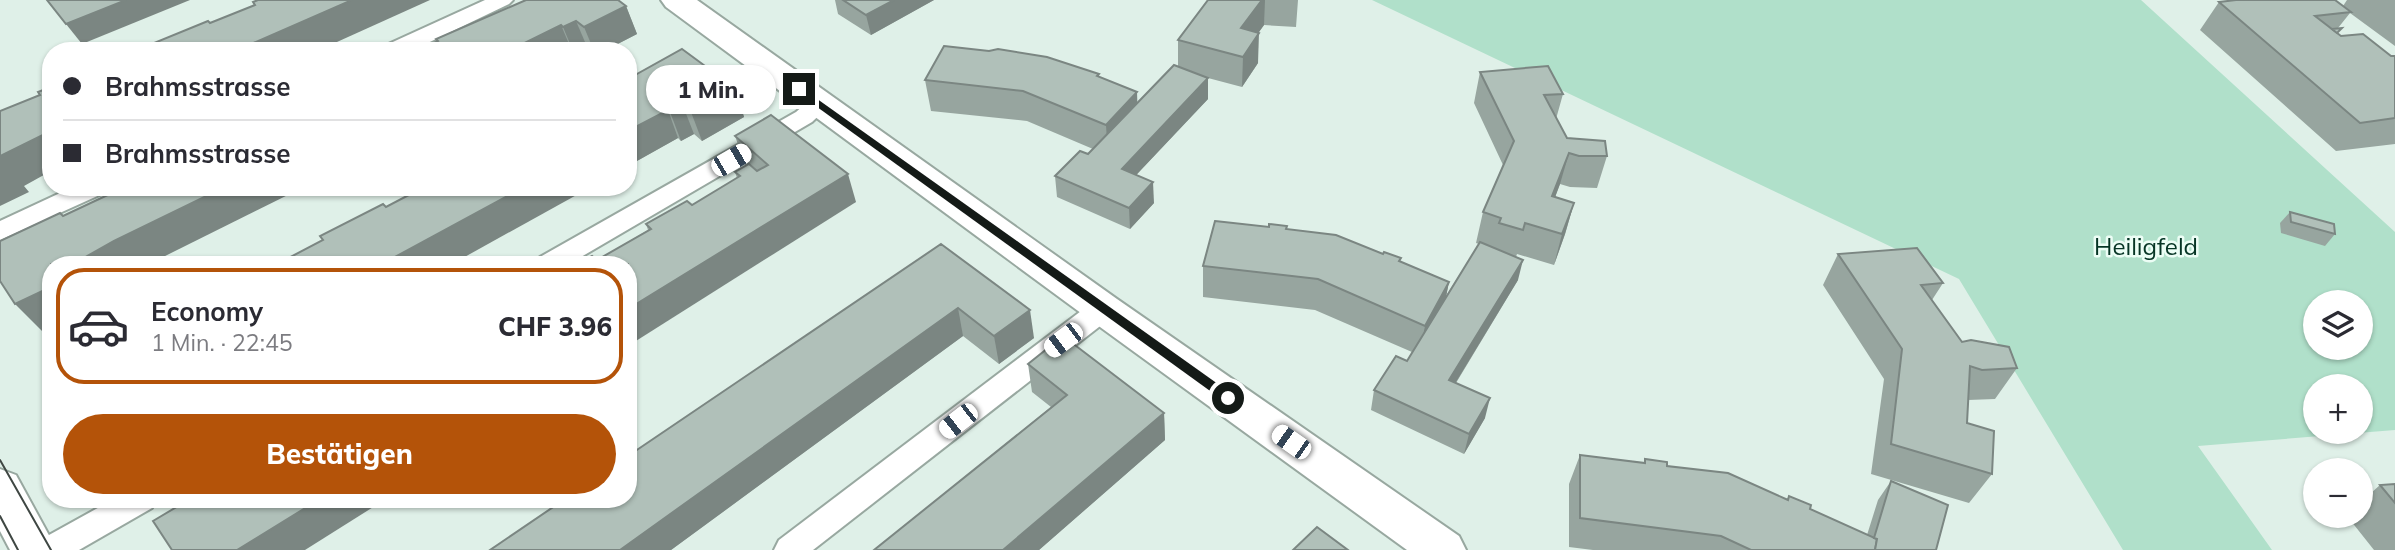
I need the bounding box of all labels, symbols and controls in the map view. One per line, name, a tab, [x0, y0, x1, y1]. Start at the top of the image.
callout: 1 Min.	[645, 64, 774, 114]
text: Brahmsstrasse	[105, 70, 290, 103]
route end	[783, 73, 815, 105]
text: 1 Min.	[678, 75, 744, 104]
text: Brahmsstrasse	[105, 137, 290, 170]
car	[708, 140, 755, 180]
park label: Heiligfeld	[2094, 231, 2198, 261]
map controls	[2303, 290, 2373, 528]
button: layers	[2303, 290, 2373, 360]
icon: car	[67, 295, 130, 358]
text: Economy	[151, 295, 263, 328]
text: CHF 3.96	[498, 310, 612, 343]
car	[1040, 319, 1087, 361]
text: 1 Min. · 22:45	[151, 328, 293, 357]
button: +	[2303, 374, 2373, 444]
route start	[1212, 382, 1244, 414]
car	[935, 400, 982, 442]
button: Bestätigen	[63, 414, 616, 494]
car	[1268, 421, 1315, 463]
button: −	[2303, 458, 2373, 528]

